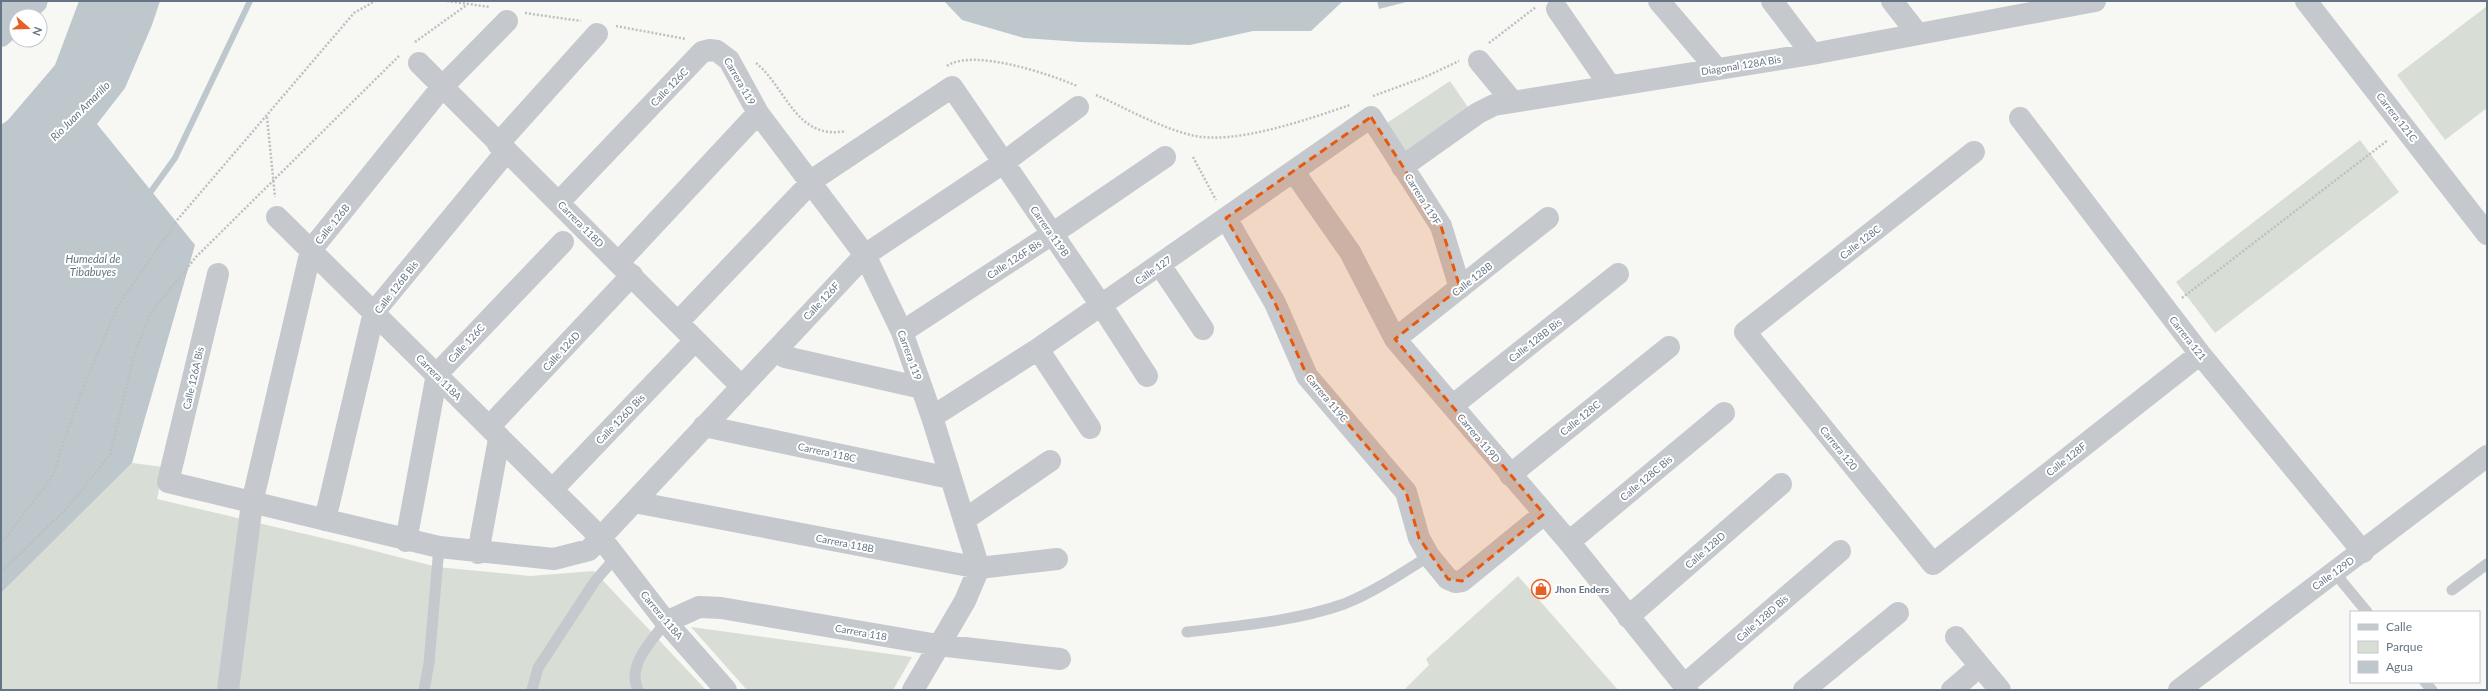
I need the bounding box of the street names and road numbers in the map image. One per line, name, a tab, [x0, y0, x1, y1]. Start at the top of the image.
street label: Diagonal 128A Bis	[1700, 53, 1782, 77]
street label: Carrera 119	[722, 55, 758, 107]
street label: Calle 126C	[648, 65, 690, 109]
street label: Carrera 121C	[2374, 90, 2420, 144]
street label: Carrera 119F	[1403, 171, 1444, 227]
street label: Carrera 118D	[556, 199, 607, 250]
street label: Calle 126B	[312, 202, 352, 246]
street label: Carrera 119B	[1028, 203, 1072, 259]
street label: Calle 128C	[1837, 222, 1883, 262]
street label: Calle 126F Bis	[984, 237, 1044, 281]
street label: Calle 127	[1133, 253, 1174, 287]
street label: Calle 126B Bis	[372, 258, 420, 316]
street label: Calle 128B	[1449, 259, 1495, 299]
street label: Calle 126F	[800, 279, 842, 322]
street label: Carrera 121	[2167, 314, 2209, 363]
street label: Calle 128B Bis	[1506, 316, 1564, 364]
street label: Calle 126C	[445, 321, 487, 365]
street label: Carrera 119	[895, 328, 925, 382]
street label: Calle 126D	[540, 329, 582, 373]
street label: Calle 126A Bis	[180, 346, 206, 410]
street label: Carrera 118A	[414, 352, 464, 402]
street label: Carrera 119C	[1303, 371, 1351, 425]
street label: Calle 126D Bis	[593, 391, 647, 447]
street label: Calle 128C	[1557, 398, 1603, 438]
street label: Carrera 119D	[1455, 411, 1503, 465]
street label: Carrera 120	[1818, 424, 1860, 472]
street label: Carrera 118C	[797, 440, 857, 464]
street label: Calle 128F	[2044, 440, 2089, 478]
street label: Calle 128C Bis	[1618, 453, 1674, 503]
street label: Calle 128D	[1682, 529, 1728, 571]
street label: Carrera 118B	[815, 531, 875, 555]
street label: Calle 129D	[2310, 553, 2357, 592]
street label: Carrera 118A	[638, 588, 686, 642]
street label: Calle 128D Bis	[1734, 592, 1790, 644]
street label: Carrera 118	[834, 622, 888, 643]

